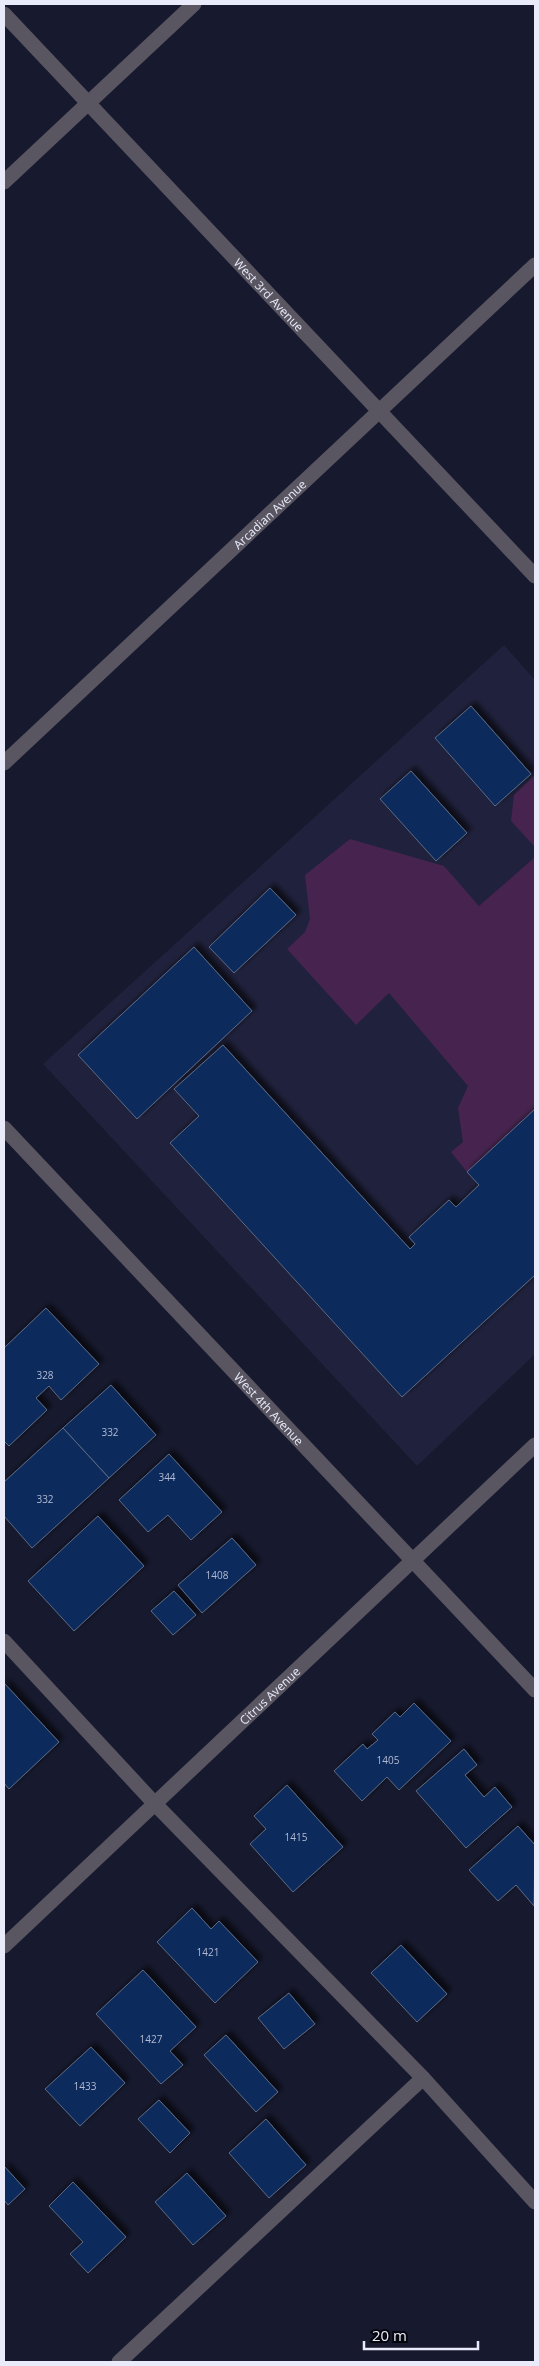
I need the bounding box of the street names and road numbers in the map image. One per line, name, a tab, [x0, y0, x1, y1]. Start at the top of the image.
street label: West 3rd Avenue	[230, 254, 308, 335]
street label: Arcadian Avenue	[229, 475, 310, 552]
street label: West 4th Avenue	[230, 1368, 308, 1449]
street label: Citrus Avenue	[235, 1662, 304, 1728]

